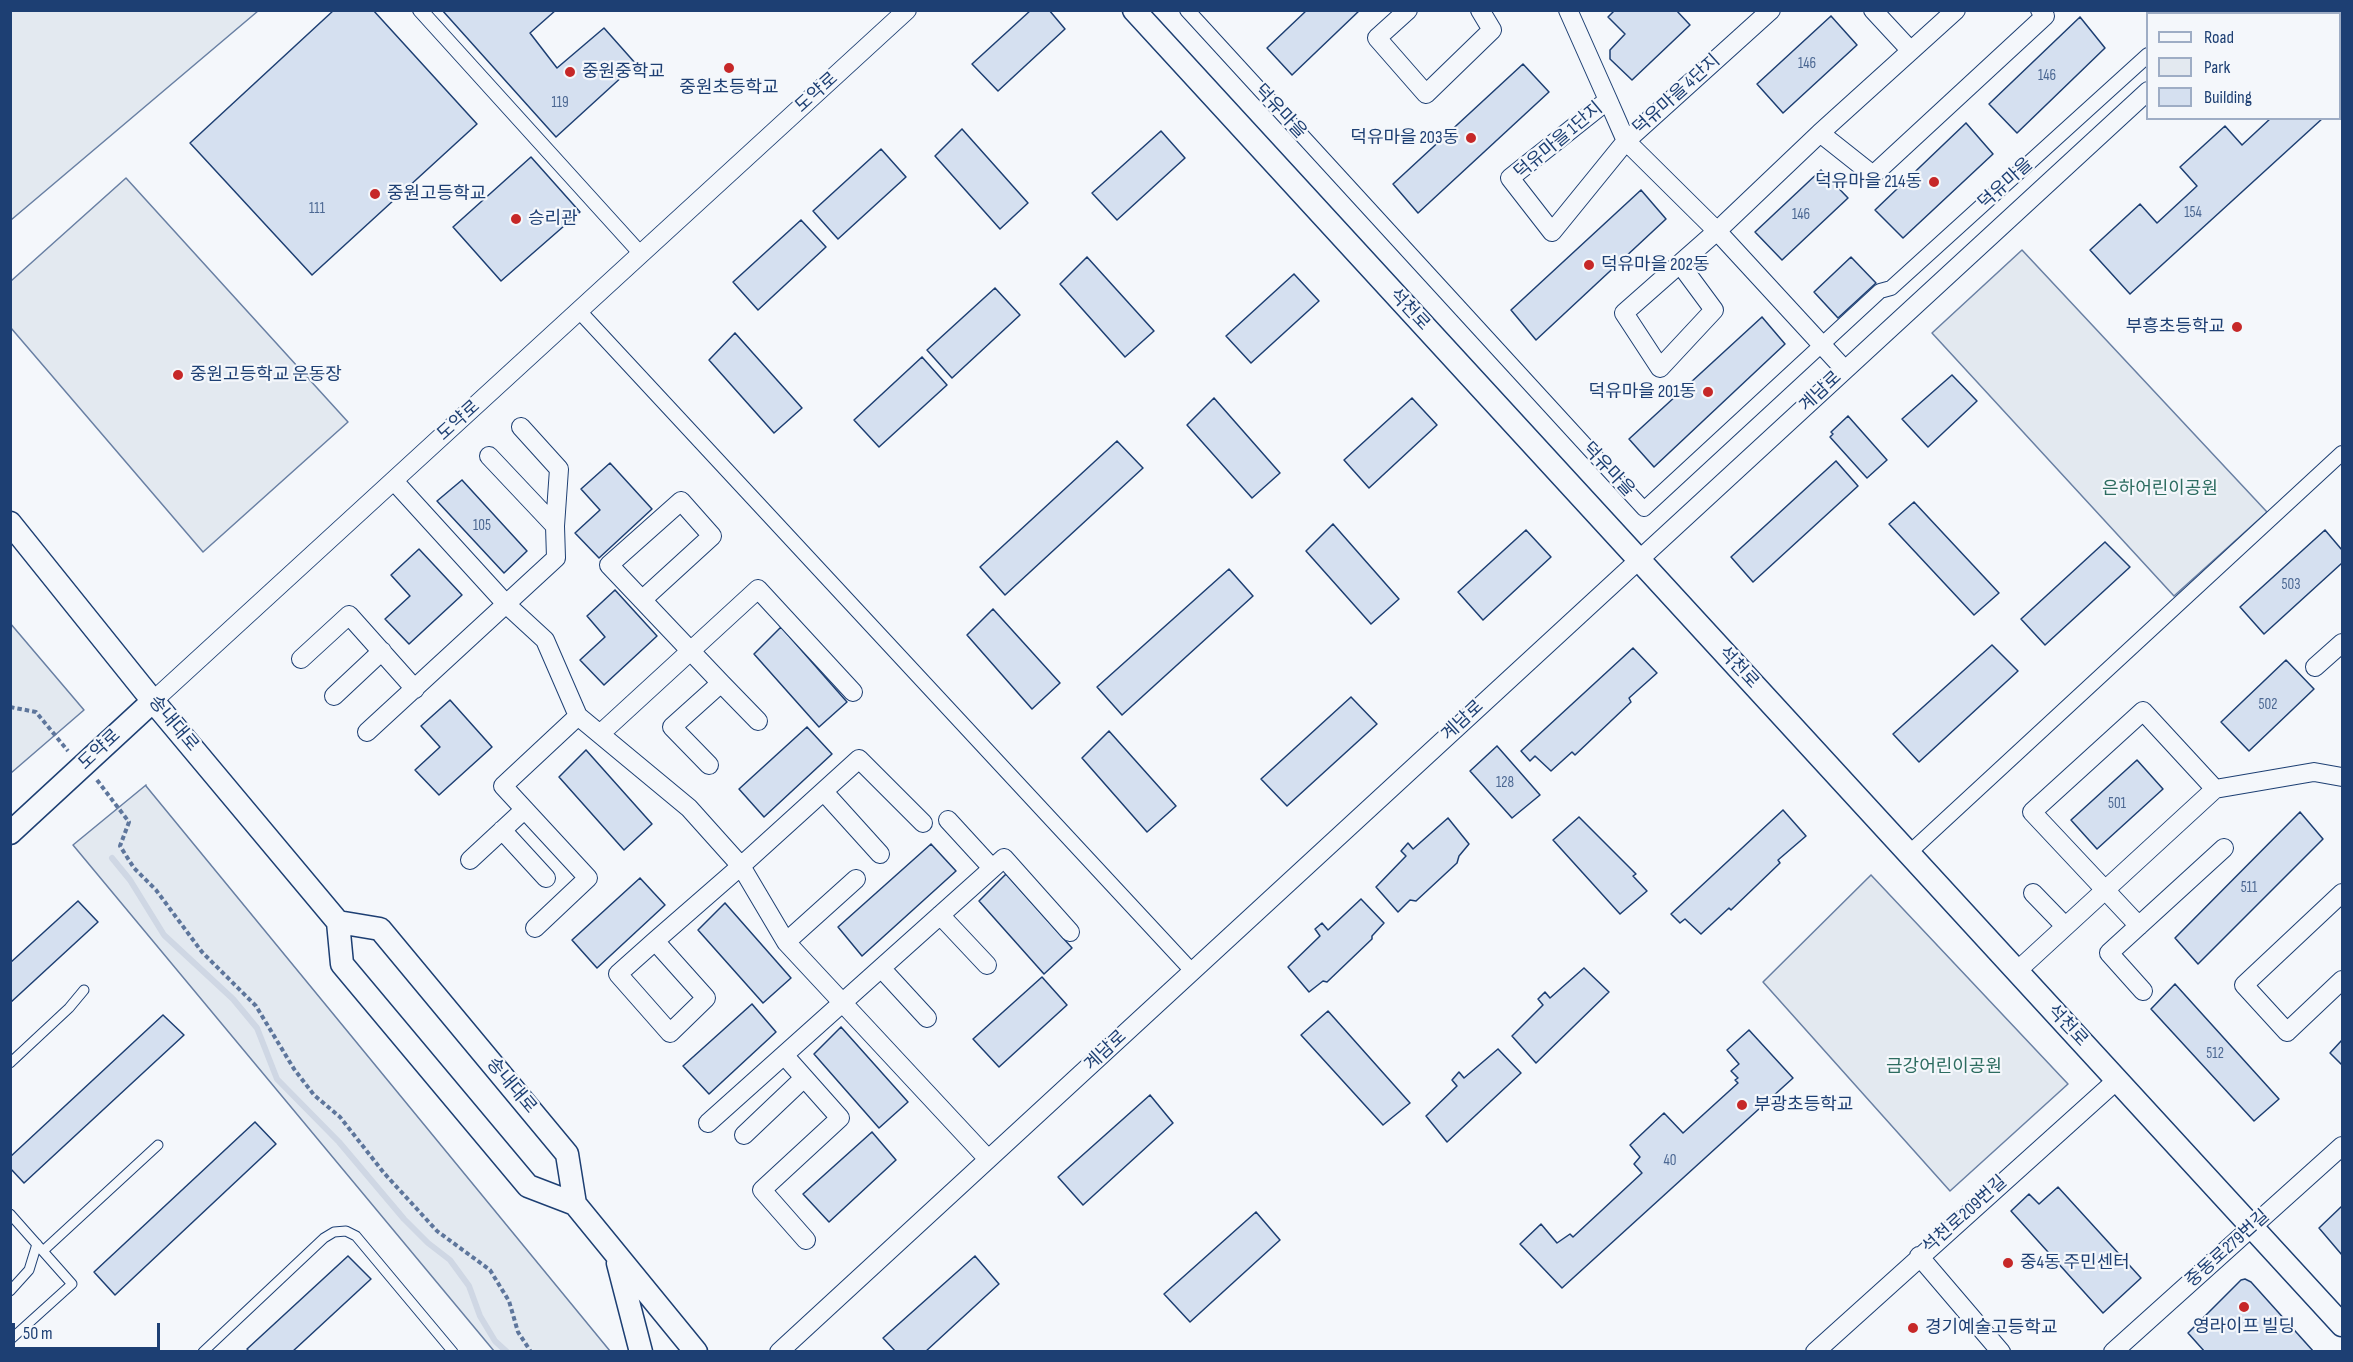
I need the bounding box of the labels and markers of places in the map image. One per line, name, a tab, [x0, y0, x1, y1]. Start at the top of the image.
place label: 중원중학교	[582, 61, 665, 83]
marker: 중원초등학교	[722, 61, 736, 75]
marker: 중원중학교	[563, 65, 577, 79]
place label: 중원초등학교	[679, 77, 779, 99]
place label: 덕유마을 203동	[1350, 127, 1459, 149]
marker: 덕유마을 203동	[1464, 131, 1478, 145]
place label: 덕유마을 214동	[1815, 171, 1922, 193]
marker: 덕유마을 214동	[1927, 175, 1941, 189]
place label: 중원고등학교	[387, 183, 486, 205]
marker: 중원고등학교	[368, 187, 382, 201]
place label: 승리관	[528, 208, 578, 230]
marker: 승리관	[509, 212, 523, 226]
place label: 덕유마을 202동	[1601, 254, 1710, 276]
marker: 덕유마을 202동	[1582, 258, 1596, 272]
place label: 부흥초등학교	[2126, 316, 2225, 338]
marker: 부흥초등학교	[2230, 320, 2244, 334]
place label: 중원고등학교 운동장	[190, 364, 342, 386]
marker: 중원고등학교 운동장	[171, 368, 185, 382]
place label: 덕유마을 201동	[1589, 381, 1696, 403]
marker: 덕유마을 201동	[1701, 385, 1715, 399]
place label: 부광초등학교	[1754, 1094, 1853, 1116]
marker: 부광초등학교	[1735, 1098, 1749, 1112]
place label: 중4동 주민센터	[2020, 1252, 2130, 1274]
marker: 중4동 주민센터	[2001, 1256, 2015, 1270]
marker: 영라이프 빌딩	[2237, 1300, 2251, 1314]
place label: 영라이프 빌딩	[2193, 1316, 2295, 1338]
place label: 경기예술고등학교	[1925, 1317, 2057, 1339]
marker: 경기예술고등학교	[1906, 1321, 1920, 1335]

